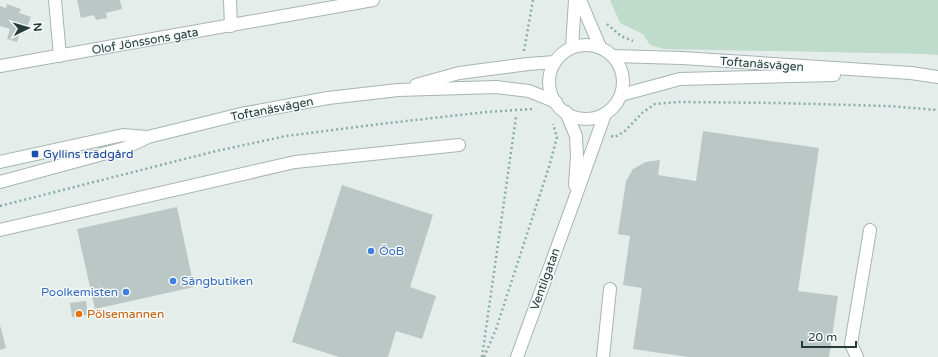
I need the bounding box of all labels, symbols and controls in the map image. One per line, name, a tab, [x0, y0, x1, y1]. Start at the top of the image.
north arrow	[8, 8, 48, 48]
text: N	[31, 22, 44, 32]
street label: Olof Jönssons gata	[90, 25, 200, 57]
street label: Toftanäsvägen	[720, 54, 804, 74]
street label: Toftanäsvägen	[229, 94, 315, 124]
place label: Gyllins trädgård	[43, 147, 133, 161]
marker: Gyllins trädgård	[30, 149, 40, 159]
place label: ÖoB	[379, 244, 404, 258]
marker: ÖoB	[366, 246, 376, 256]
street label: Ventilgatan	[527, 246, 563, 312]
place label: Sängbutiken	[181, 274, 253, 288]
marker: Sängbutiken	[168, 276, 178, 286]
place label: Poolkemisten	[41, 285, 118, 299]
marker: Poolkemisten	[121, 287, 131, 297]
place label: Pölsemannen	[87, 307, 164, 321]
marker: Pölsemannen	[74, 309, 84, 319]
scale bar	[802, 323, 856, 349]
text: 20 m	[808, 330, 837, 344]

